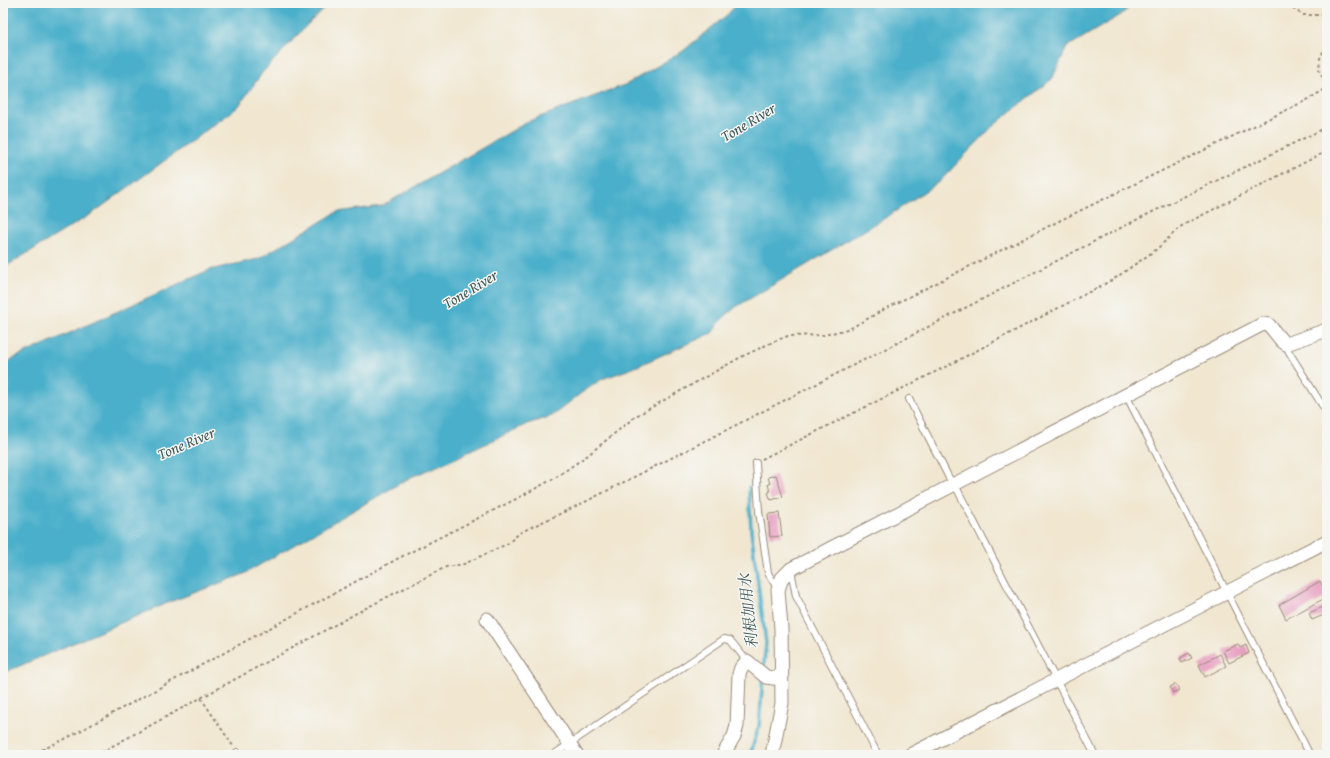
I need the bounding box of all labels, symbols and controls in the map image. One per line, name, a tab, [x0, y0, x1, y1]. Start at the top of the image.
water label: Tone River	[717, 97, 780, 147]
water label: Tone River	[439, 264, 502, 314]
water label: Tone River	[154, 421, 218, 465]
water label: 利根加用水	[733, 571, 762, 649]

